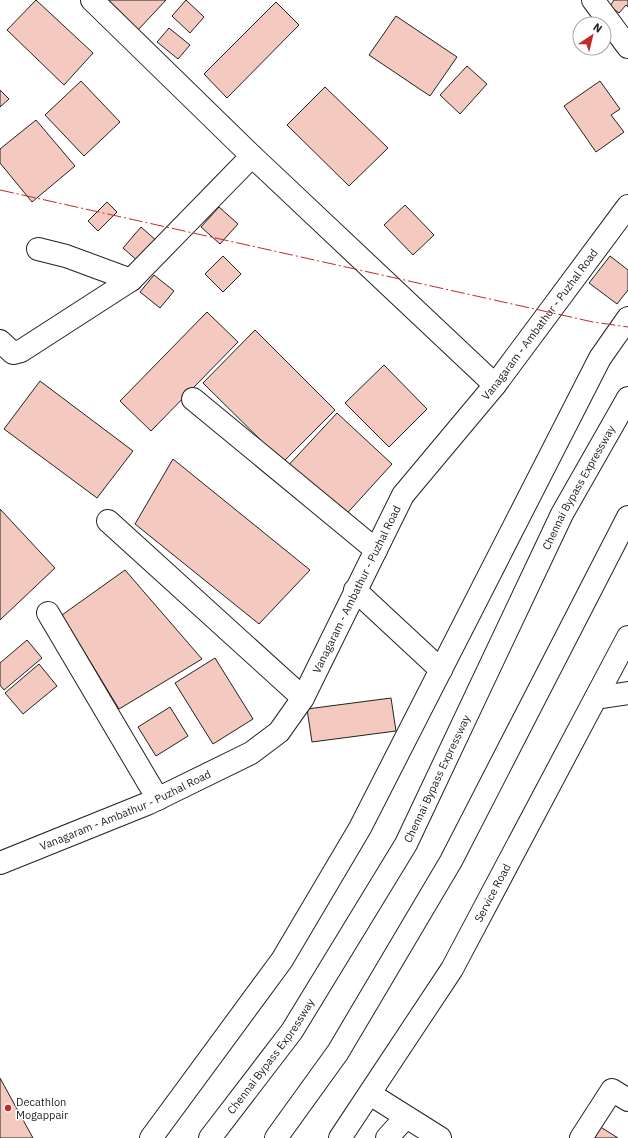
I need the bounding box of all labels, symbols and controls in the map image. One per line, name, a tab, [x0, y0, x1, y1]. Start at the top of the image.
north arrow	[572, 16, 612, 56]
text: N	[590, 20, 605, 36]
street label: Vanagaram - Ambathur - Puzhal Road	[479, 246, 601, 403]
street label: Chennai Bypass Expressway	[539, 422, 618, 552]
street label: Vanagaram - Ambathur - Puzhal Road	[309, 503, 404, 675]
street label: Chennai Bypass Expressway	[401, 712, 473, 845]
street label: Vanagaram - Ambathur - Puzhal Road	[38, 767, 213, 853]
street label: Service Road	[471, 861, 514, 924]
street label: Chennai Bypass Expressway	[224, 995, 318, 1117]
place label: Decathlon Mogappair	[16, 1095, 68, 1122]
marker: Decathlon Mogappair	[3, 1103, 13, 1113]

